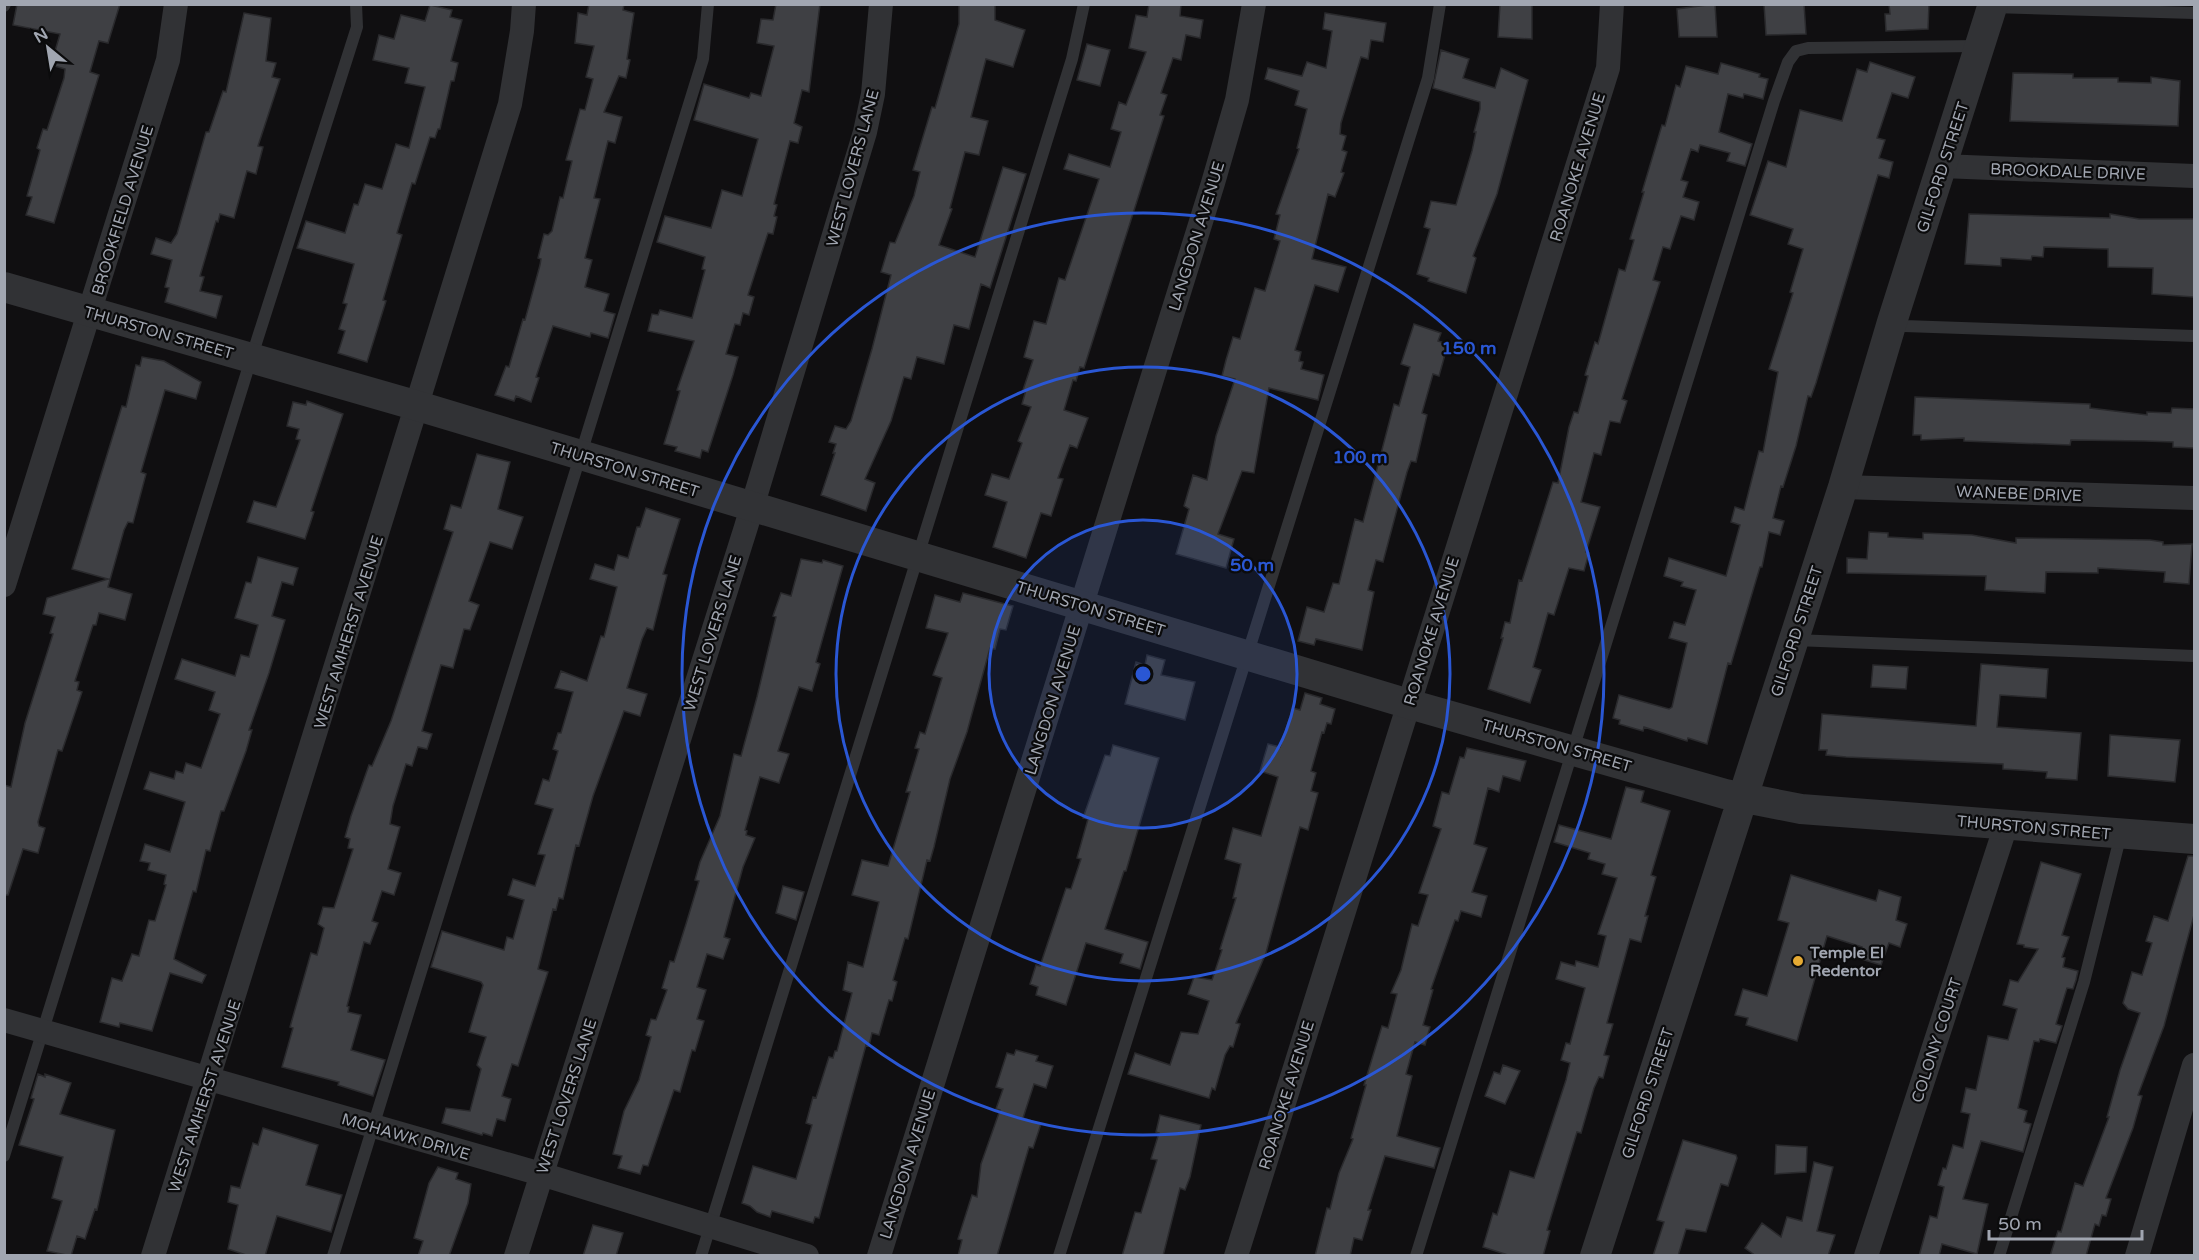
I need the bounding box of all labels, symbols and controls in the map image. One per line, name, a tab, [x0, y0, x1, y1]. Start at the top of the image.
north arrow	[18, 18, 78, 78]
text: N	[30, 24, 52, 48]
street label: WEST LOVERS LANE	[822, 87, 884, 249]
street label: ROANOKE AVENUE	[1546, 90, 1610, 244]
street label: GILFORD STREET	[1912, 99, 1974, 235]
street label: BROOKFIELD AVENUE	[88, 123, 158, 298]
street label: LANGDON AVENUE	[1165, 159, 1229, 314]
street label: BROOKDALE DRIVE	[1990, 159, 2146, 185]
street label: THURSTON STREET	[82, 302, 236, 364]
text: 150 m	[1441, 337, 1497, 359]
street label: THURSTON STREET	[548, 438, 702, 502]
text: 100 m	[1332, 446, 1388, 468]
street label: WANEBE DRIVE	[1956, 482, 2082, 506]
street label: WEST AMHERST AVENUE	[310, 533, 388, 732]
street label: WEST LOVERS LANE	[680, 553, 746, 714]
text: 50 m	[1230, 554, 1274, 576]
street label: ROANOKE AVENUE	[1400, 554, 1464, 708]
street label: GILFORD STREET	[1766, 563, 1828, 699]
street label: THURSTON STREET	[1014, 577, 1168, 641]
street label: LANGDON AVENUE	[1021, 623, 1085, 778]
centre of rings	[1133, 664, 1153, 684]
street label: THURSTON STREET	[1480, 715, 1634, 777]
street label: THURSTON STREET	[1956, 811, 2112, 845]
place label: Temple El Redentor	[1809, 943, 1884, 981]
marker: Temple El Redentor	[1791, 954, 1805, 968]
street label: COLONY COURT	[1907, 975, 1967, 1105]
street label: WEST AMHERST AVENUE	[164, 997, 246, 1195]
street label: WEST LOVERS LANE	[532, 1016, 602, 1177]
street label: ROANOKE AVENUE	[1255, 1018, 1319, 1172]
street label: GILFORD STREET	[1617, 1025, 1679, 1161]
street label: LANGDON AVENUE	[876, 1087, 940, 1242]
street label: MOHAWK DRIVE	[339, 1109, 472, 1165]
scale bar	[1989, 1203, 2142, 1241]
text: 50 m	[1998, 1213, 2042, 1235]

